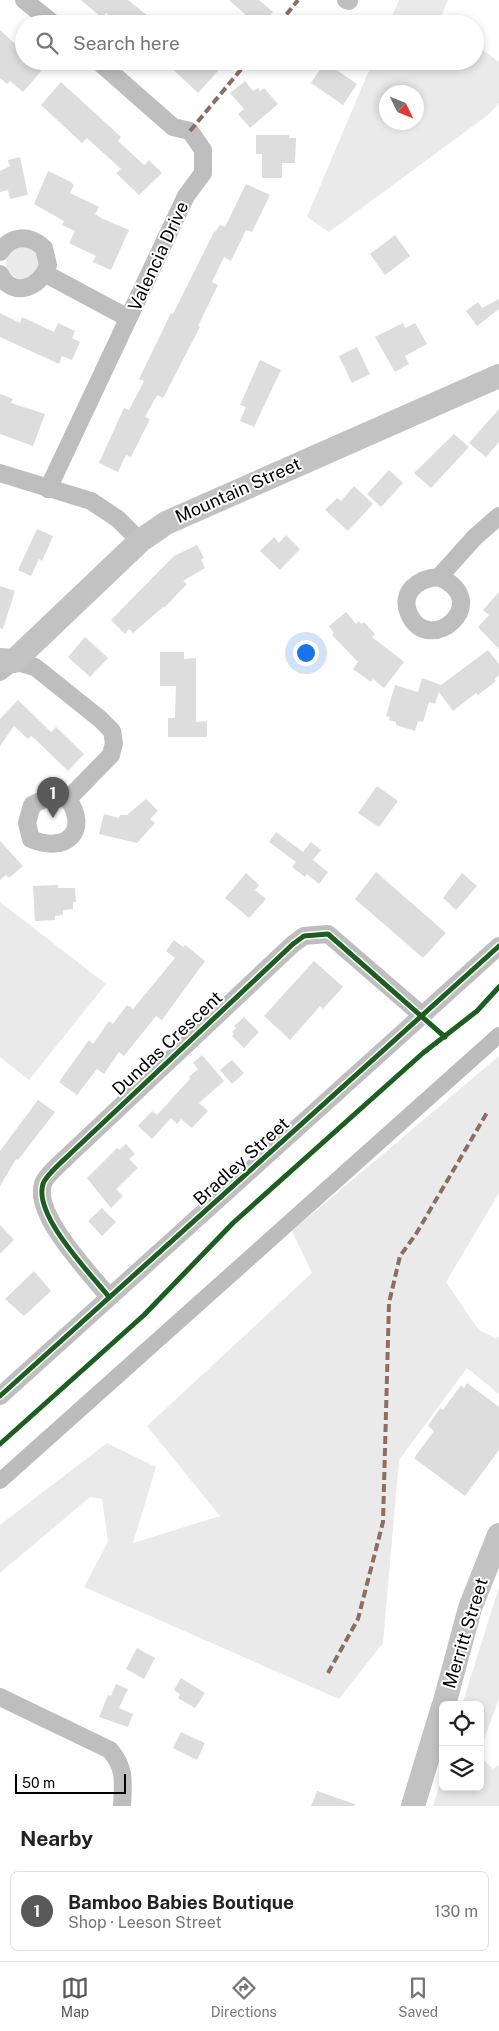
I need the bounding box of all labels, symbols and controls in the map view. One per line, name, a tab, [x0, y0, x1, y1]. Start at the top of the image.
search box	[15, 15, 484, 70]
icon: search	[33, 29, 61, 57]
text: Search here	[73, 32, 180, 54]
north arrow	[379, 85, 424, 130]
street label: Valencia Drive	[123, 198, 193, 314]
street label: Mountain Street	[172, 453, 304, 527]
your location	[293, 640, 319, 666]
pin: 1	[37, 777, 69, 818]
street label: Dundas Crescent	[108, 987, 226, 1099]
street label: Bradley Street	[189, 1113, 293, 1209]
street label: Merritt Street	[438, 1575, 492, 1691]
map controls	[439, 1701, 484, 1791]
button: locate	[439, 1701, 484, 1746]
button: layers	[439, 1746, 484, 1791]
scale bar	[15, 1771, 126, 1794]
text: 50 m	[22, 1775, 55, 1791]
text: Nearby	[20, 1826, 93, 1851]
text: Bamboo Babies Boutique	[68, 1891, 294, 1913]
text: 1	[34, 1902, 40, 1921]
text: 130 m	[434, 1902, 478, 1921]
text: Shop · Leeson Street	[68, 1913, 222, 1932]
tab: Map	[61, 1974, 89, 2020]
tab: Directions	[211, 1974, 277, 2020]
tab: Saved	[398, 1974, 438, 2020]

